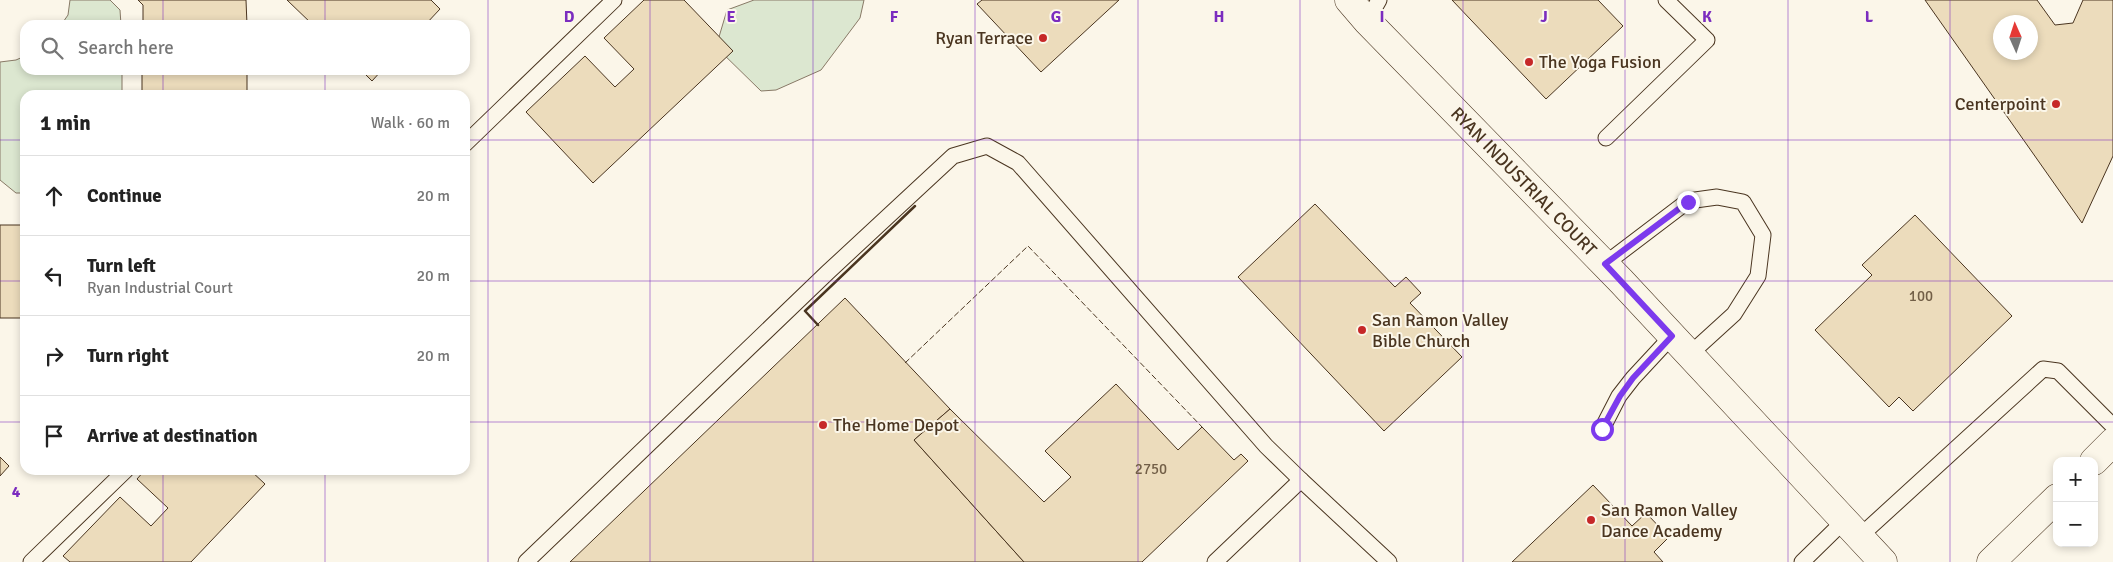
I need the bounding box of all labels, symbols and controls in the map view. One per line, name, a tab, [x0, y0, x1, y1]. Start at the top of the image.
text: D	[564, 7, 575, 27]
text: E	[726, 7, 736, 27]
text: F	[890, 7, 899, 27]
text: G	[1051, 7, 1061, 27]
text: H	[1214, 7, 1224, 27]
text: I	[1379, 7, 1385, 27]
text: J	[1540, 7, 1548, 27]
text: K	[1702, 7, 1712, 27]
text: L	[1865, 7, 1874, 27]
north arrow	[1993, 15, 2038, 60]
search box	[20, 20, 470, 75]
place label: Ryan Terrace	[935, 27, 1033, 49]
marker: Ryan Terrace	[1037, 32, 1049, 44]
icon: search	[38, 34, 66, 62]
text: Search here	[78, 36, 174, 60]
place label: The Yoga Fusion	[1539, 51, 1661, 73]
marker: The Yoga Fusion	[1523, 56, 1535, 68]
place label: Centerpoint	[1955, 93, 2046, 115]
marker: Centerpoint	[2050, 98, 2062, 110]
street label: RYAN INDUSTRIAL COURT	[1446, 102, 1602, 261]
text: 1 min	[40, 110, 91, 136]
text: Walk · 60 m	[371, 113, 450, 133]
icon: ahead	[40, 182, 68, 210]
text: Continue	[87, 184, 162, 208]
text: 20 m	[416, 186, 450, 206]
route end	[1677, 191, 1700, 214]
text: Turn left	[87, 254, 156, 278]
icon: left	[40, 262, 68, 290]
text: 20 m	[416, 266, 450, 286]
text: Ryan Industrial Court	[87, 278, 233, 298]
house number: 100	[1909, 287, 1933, 305]
place label: San Ramon Valley Bible Church	[1372, 309, 1509, 352]
marker: San Ramon Valley Bible Church	[1356, 324, 1368, 336]
icon: right	[40, 342, 68, 370]
text: Turn right	[87, 344, 169, 368]
text: 20 m	[416, 346, 450, 366]
place label: The Home Depot	[833, 414, 959, 436]
route start	[1591, 418, 1614, 441]
marker: The Home Depot	[817, 419, 829, 431]
icon: arrive	[40, 422, 68, 450]
text: Arrive at destination	[87, 424, 258, 448]
map controls	[2053, 457, 2098, 547]
button: +	[2053, 457, 2098, 502]
house number: 2750	[1135, 460, 1167, 478]
text: 4	[12, 482, 21, 502]
place label: San Ramon Valley Dance Academy	[1601, 499, 1738, 542]
button: −	[2053, 502, 2098, 547]
marker: San Ramon Valley Dance Academy	[1585, 514, 1597, 526]

